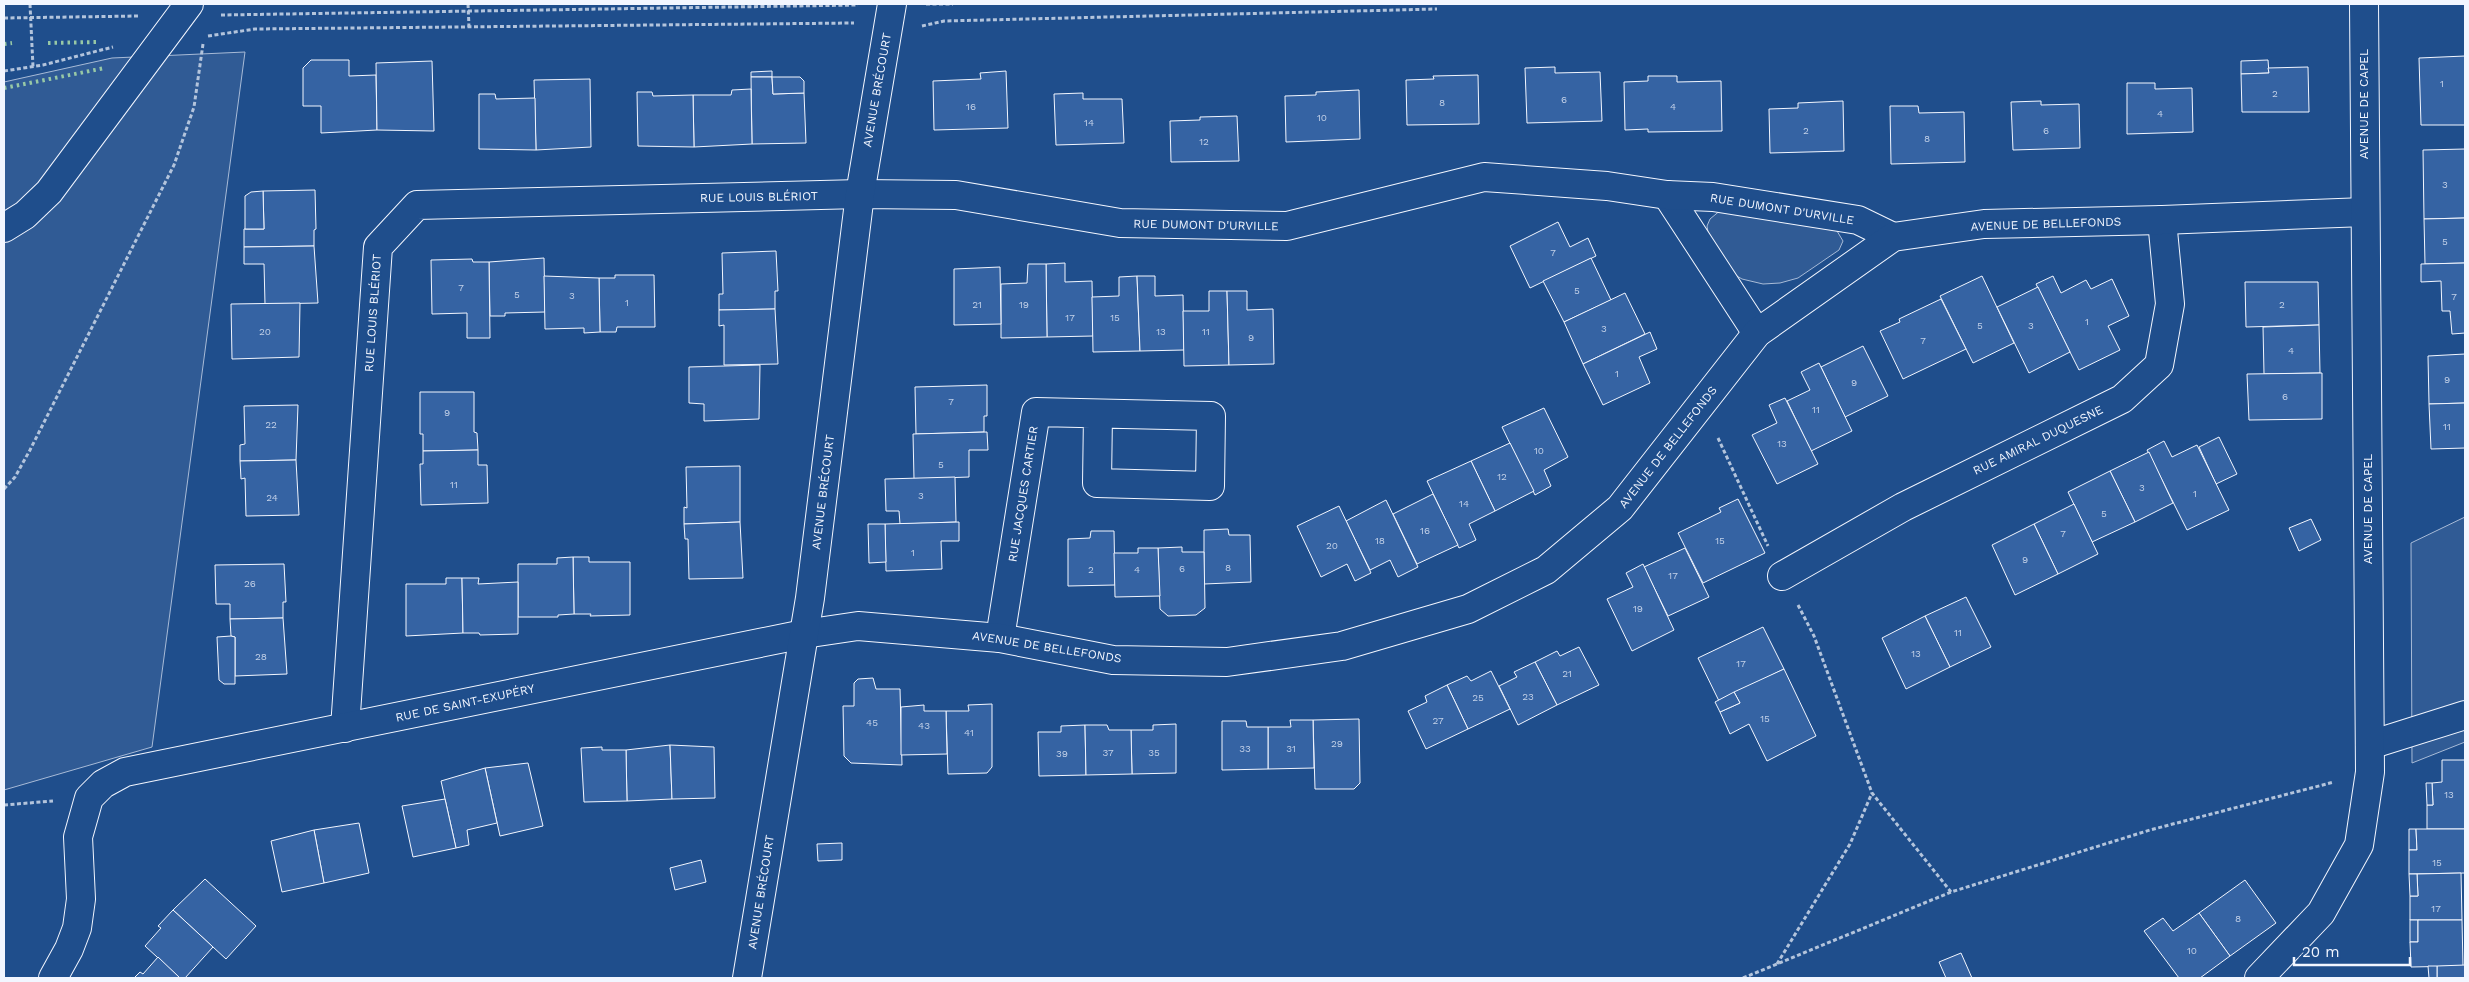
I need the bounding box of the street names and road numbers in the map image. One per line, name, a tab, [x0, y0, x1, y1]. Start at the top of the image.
street label: AVENUE BRÉCOURT	[860, 32, 894, 148]
street label: AVENUE DE CAPEL	[2357, 49, 2371, 159]
street label: RUE LOUIS BLÉRIOT	[700, 189, 818, 205]
street label: RUE DUMONT D'URVILLE	[1709, 191, 1855, 227]
street label: AVENUE DE BELLEFONDS	[1970, 214, 2122, 234]
street label: RUE DUMONT D'URVILLE	[1133, 217, 1279, 233]
street label: RUE LOUIS BLÉRIOT	[362, 254, 384, 372]
street label: AVENUE DE BELLEFONDS	[1616, 383, 1720, 511]
street label: RUE AMIRAL DUQUESNE	[1971, 402, 2106, 478]
street label: RUE JACQUES CARTIER	[1005, 425, 1041, 563]
street label: AVENUE BRÉCOURT	[809, 434, 837, 550]
street label: AVENUE DE CAPEL	[2361, 454, 2375, 564]
street label: AVENUE DE BELLEFONDS	[971, 628, 1123, 666]
street label: RUE DE SAINT-EXUPÉRY	[394, 681, 536, 725]
street label: AVENUE BRÉCOURT	[745, 834, 777, 950]

